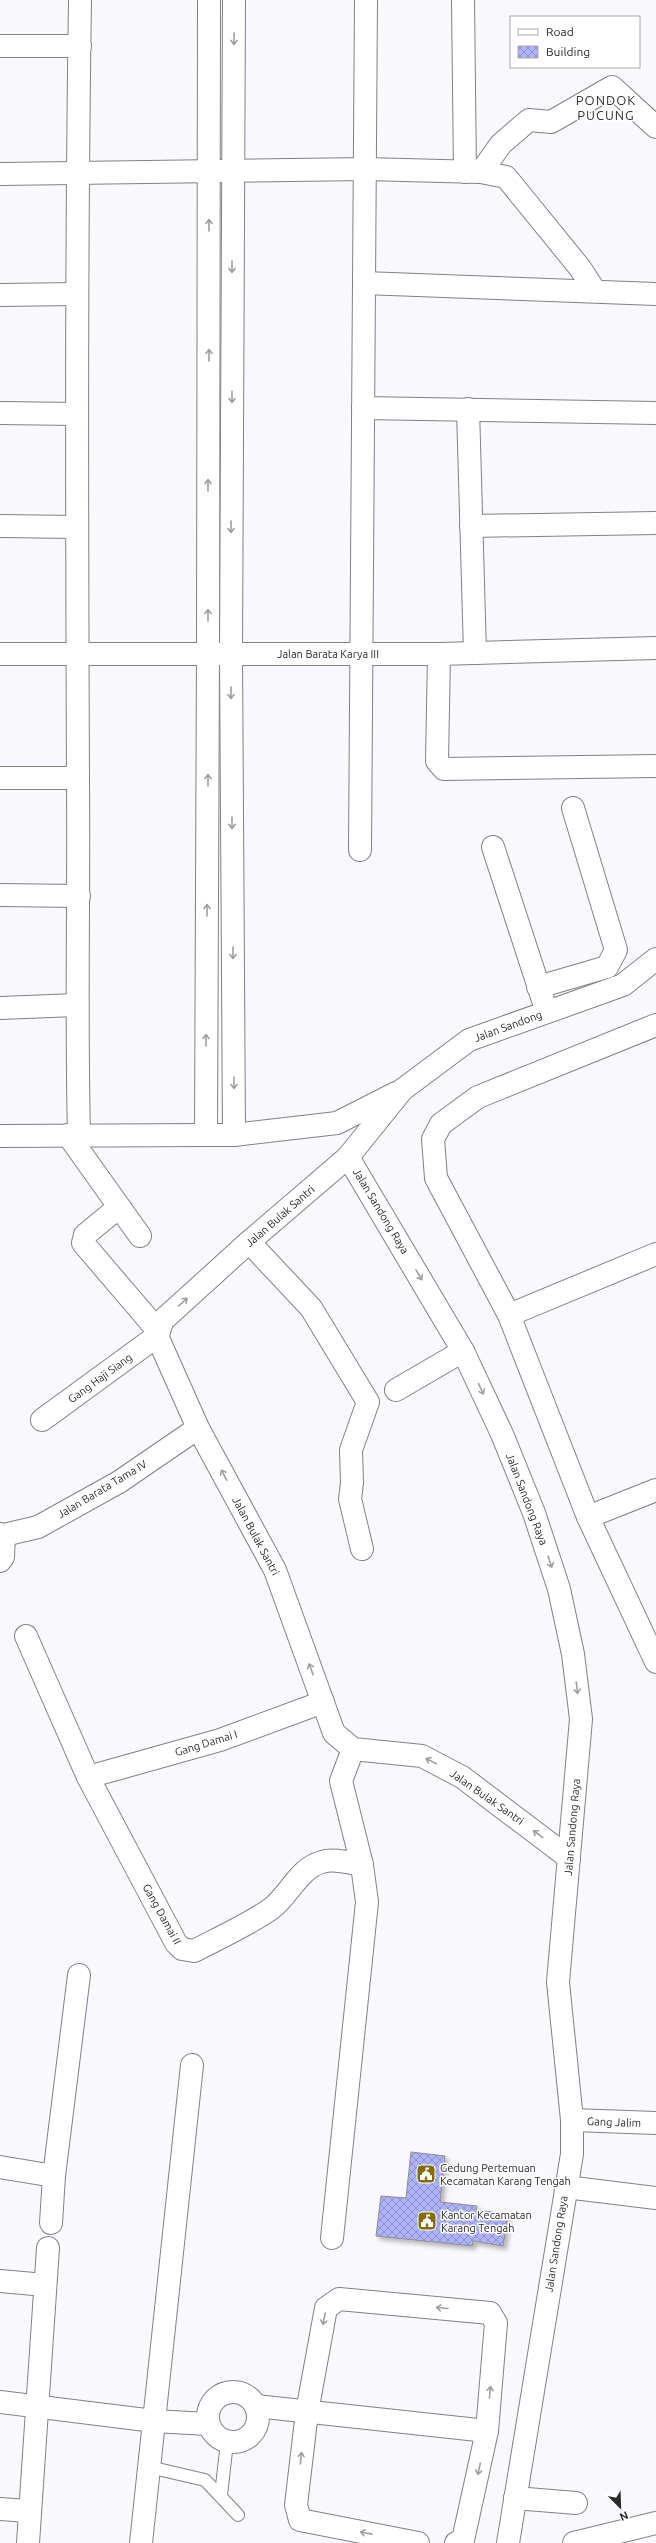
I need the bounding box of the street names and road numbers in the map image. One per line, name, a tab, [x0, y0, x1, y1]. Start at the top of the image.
street label: Jalan Barata Karya III	[277, 648, 379, 660]
street label: Jalan Sandong	[472, 1008, 544, 1044]
street label: Jalan Sandong Raya	[351, 1166, 411, 1256]
street label: Jalan Bulak Santri	[243, 1183, 317, 1249]
street label: Gang Haji Siang	[66, 1351, 134, 1405]
street label: Jalan Sandong Raya	[504, 1451, 550, 1547]
street label: Jalan Barata Tama IV	[55, 1458, 149, 1520]
street label: Jalan Bulak Santri	[230, 1495, 282, 1577]
street label: Gang Damai I	[173, 1728, 239, 1758]
street label: Jalan Bulak Santri	[448, 1767, 526, 1827]
street label: Jalan Sandong Raya	[562, 1778, 582, 1876]
street label: Gang Damai II	[140, 1882, 184, 1946]
street label: Gang Jalim	[587, 2115, 641, 2129]
street label: Jalan Sandong Raya	[542, 2195, 570, 2293]

